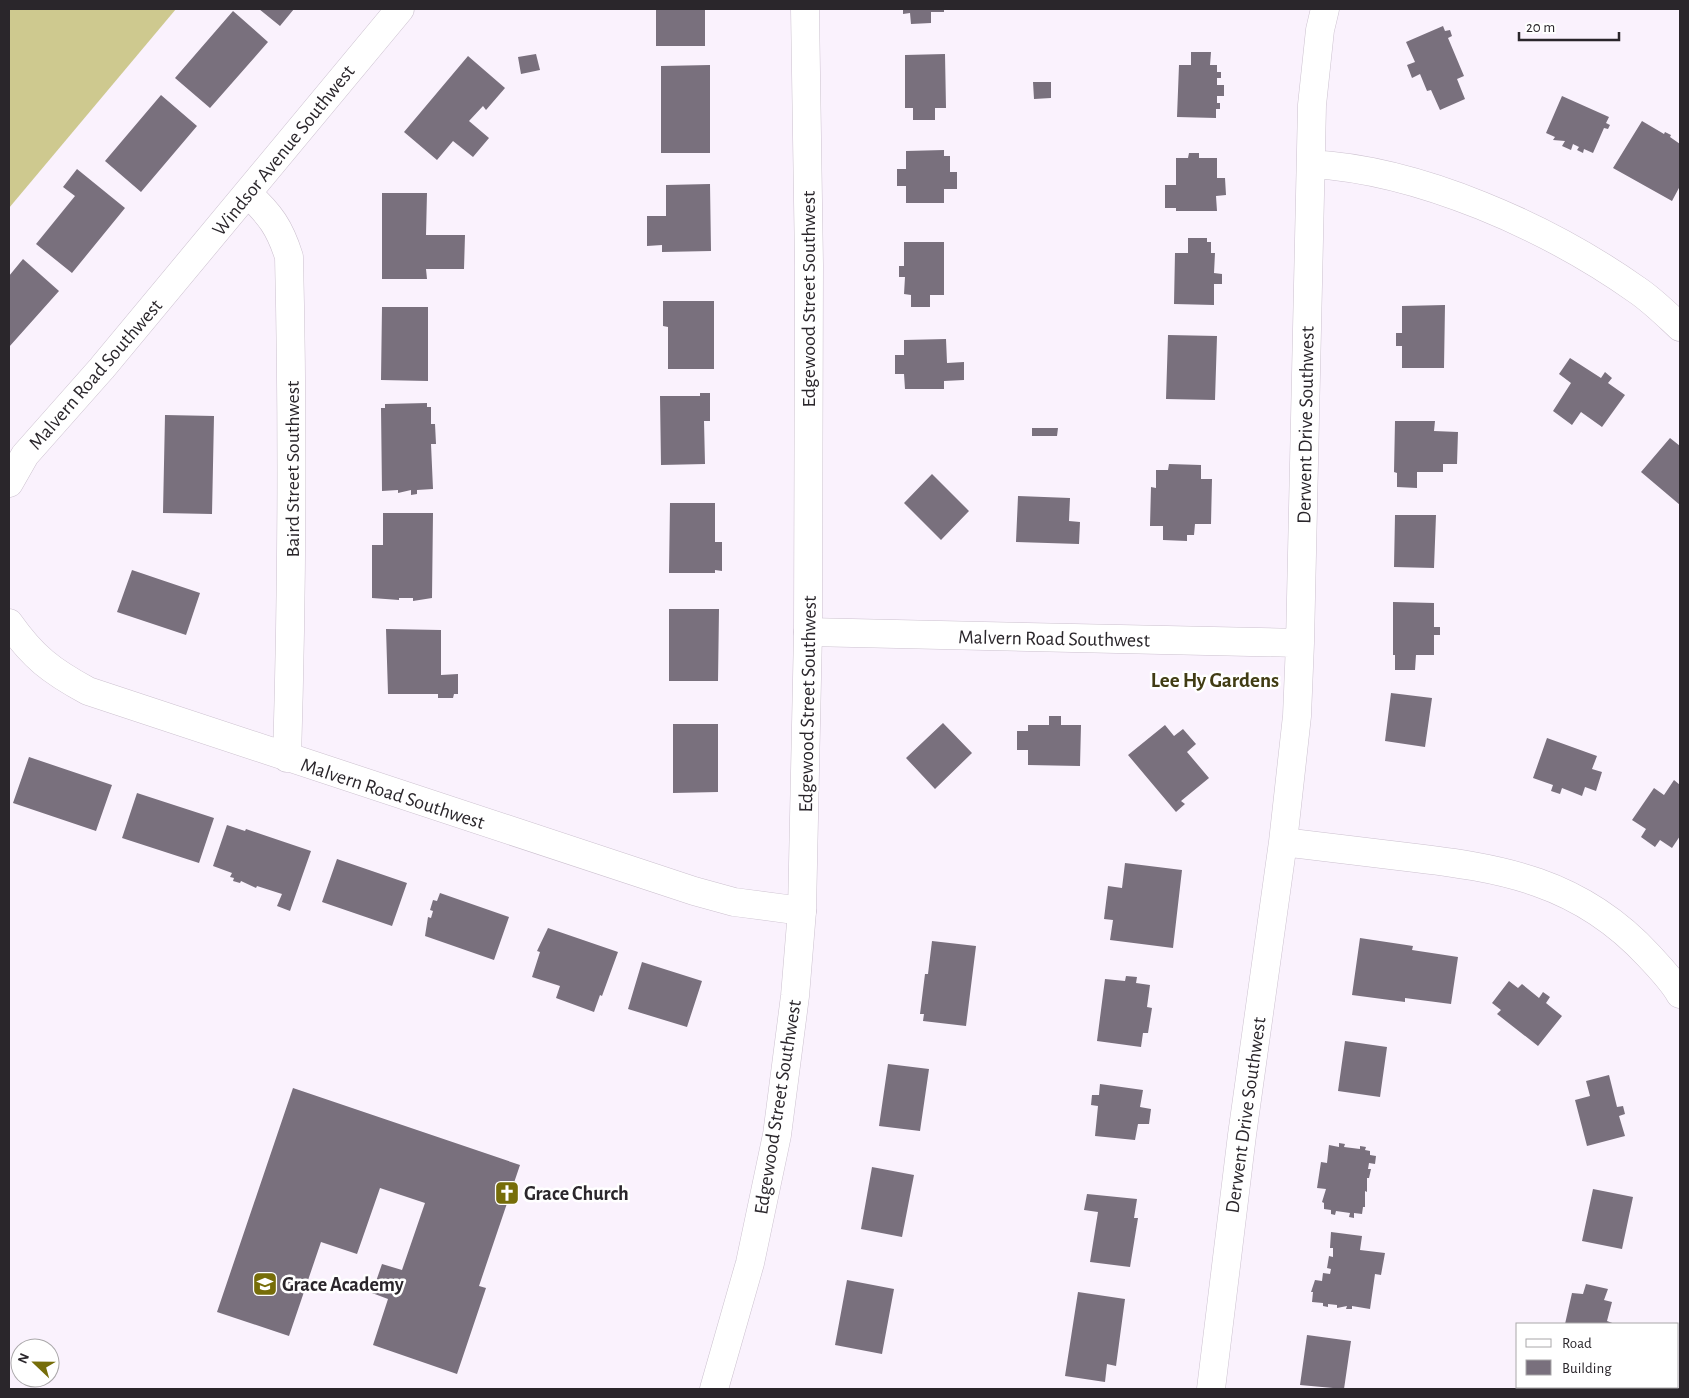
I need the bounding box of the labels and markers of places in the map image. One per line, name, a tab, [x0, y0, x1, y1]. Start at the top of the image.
church icon: Grace Church	[494, 1180, 520, 1206]
place label: Grace Church	[524, 1184, 629, 1204]
school or university icon: Grace Academy	[252, 1271, 278, 1297]
place label: Grace Academy	[282, 1275, 404, 1295]

